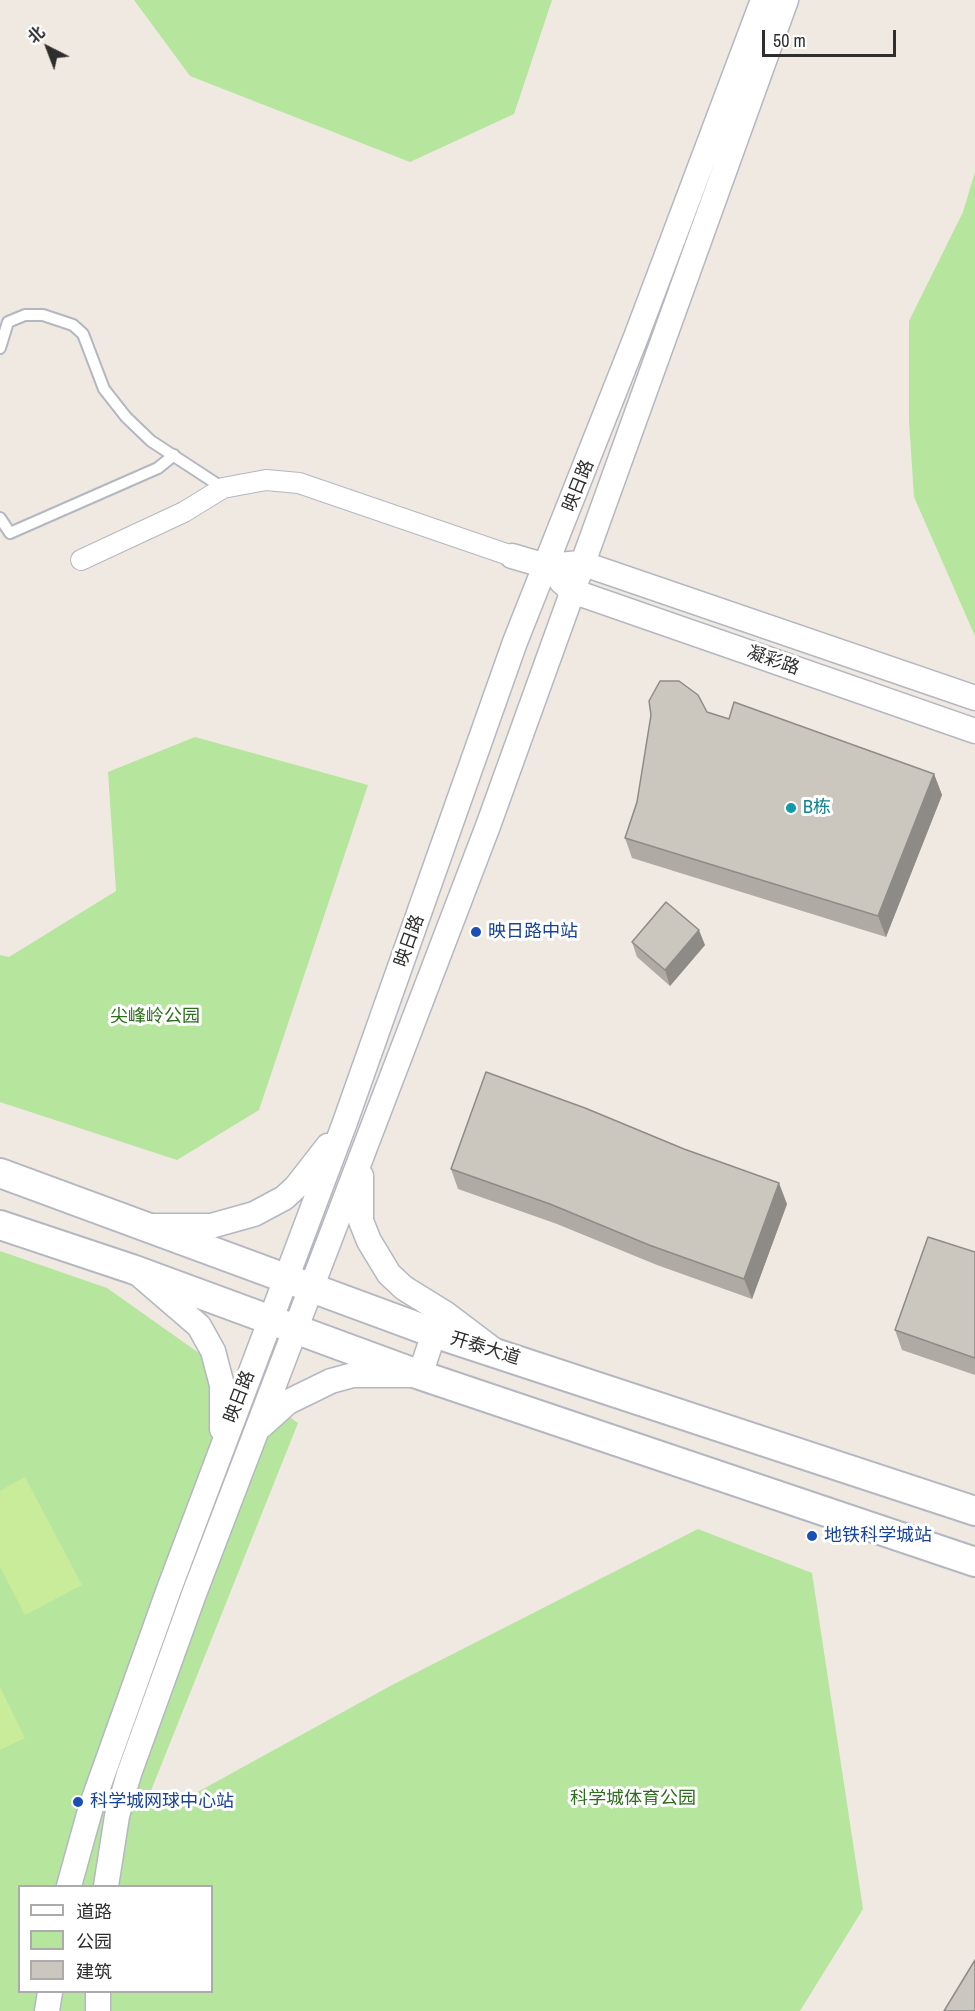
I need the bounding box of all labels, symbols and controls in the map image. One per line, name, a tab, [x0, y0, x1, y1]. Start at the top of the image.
north arrow	[18, 18, 78, 78]
scale bar	[765, 18, 898, 56]
text: 北	[23, 21, 49, 48]
text: 50 m	[773, 28, 806, 53]
street label: 映日路	[559, 457, 599, 515]
street label: 凝彩路	[744, 642, 802, 680]
place label: B栋	[803, 797, 831, 819]
marker: B栋	[784, 801, 798, 815]
street label: 映日路	[391, 912, 429, 970]
place label: 映日路中站	[488, 921, 578, 943]
marker: 映日路中站	[469, 925, 483, 939]
park label: 尖峰岭公园	[110, 1006, 200, 1028]
street label: 开泰大道	[447, 1328, 523, 1370]
street label: 映日路	[220, 1368, 260, 1426]
place label: 地铁科学城站	[824, 1525, 932, 1547]
marker: 地铁科学城站	[805, 1529, 819, 1543]
park label: 科学城体育公园	[570, 1788, 696, 1810]
place label: 科学城网球中心站	[90, 1791, 234, 1813]
marker: 科学城网球中心站	[71, 1795, 85, 1809]
legend	[18, 1885, 213, 1993]
text: 道路	[76, 1899, 112, 1924]
text: 公园	[76, 1929, 112, 1954]
text: 建筑	[76, 1959, 112, 1984]

